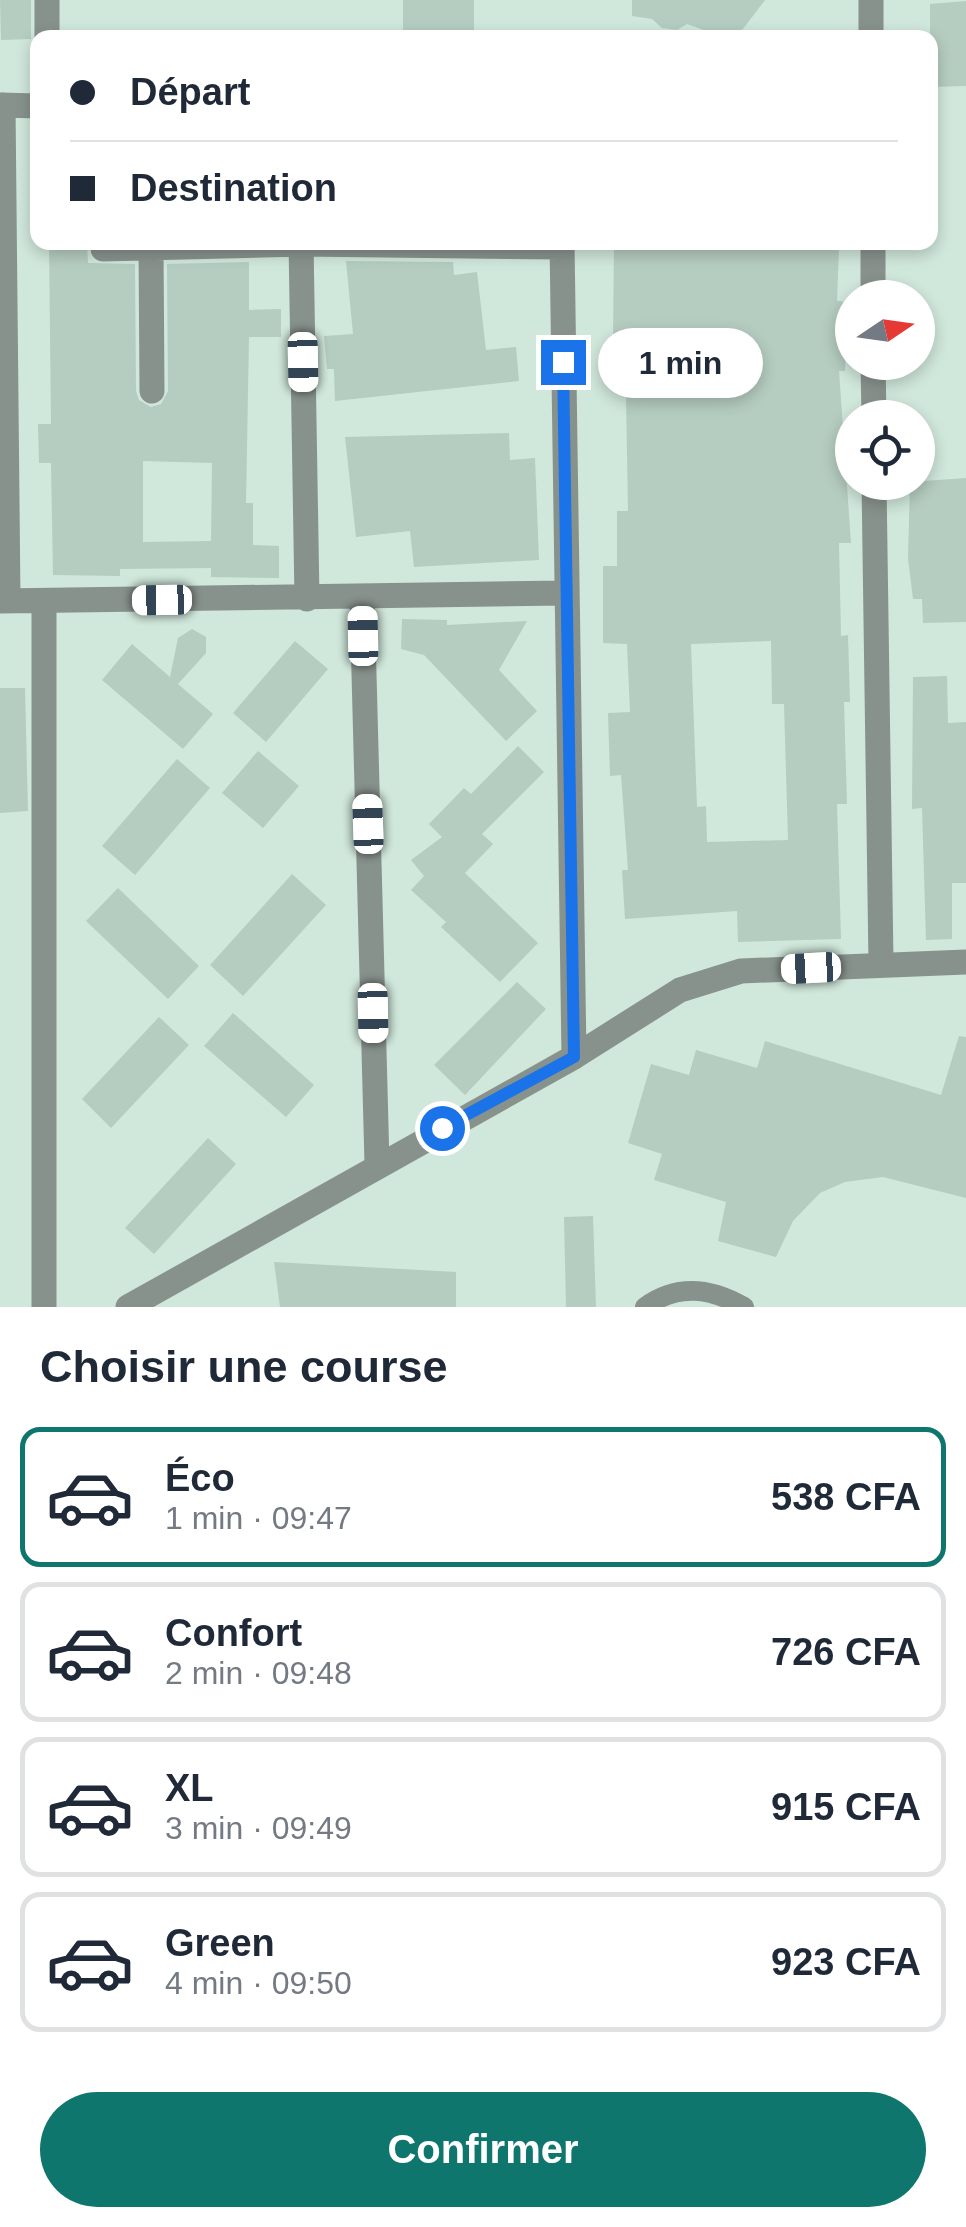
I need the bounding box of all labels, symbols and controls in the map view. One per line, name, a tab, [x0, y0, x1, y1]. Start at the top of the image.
text: Départ	[130, 71, 250, 113]
text: Destination	[130, 167, 337, 209]
north arrow	[835, 280, 935, 380]
map controls	[835, 280, 935, 500]
callout: 1 min	[598, 327, 763, 397]
car	[287, 332, 319, 392]
route end	[541, 340, 586, 385]
text: 1 min	[639, 345, 722, 381]
button: locate	[835, 400, 935, 500]
car	[132, 584, 192, 616]
car	[347, 606, 379, 666]
car	[352, 793, 384, 855]
car	[780, 951, 842, 985]
car	[357, 983, 389, 1043]
route start	[420, 1106, 465, 1151]
text: Choisir une course	[40, 1341, 448, 1392]
icon: car	[45, 1452, 135, 1542]
text: Éco	[165, 1457, 235, 1499]
text: 538 CFA	[771, 1476, 921, 1518]
text: 1 min · 09:47	[165, 1500, 352, 1536]
icon: car	[45, 1607, 135, 1697]
text: Confort	[165, 1612, 302, 1654]
text: 726 CFA	[771, 1631, 921, 1673]
text: 2 min · 09:48	[165, 1655, 352, 1691]
icon: car	[45, 1762, 135, 1852]
text: XL	[165, 1767, 214, 1809]
text: 915 CFA	[771, 1786, 921, 1828]
text: 3 min · 09:49	[165, 1810, 352, 1846]
icon: car	[45, 1917, 135, 2007]
text: Green	[165, 1922, 275, 1964]
text: 923 CFA	[771, 1941, 921, 1983]
text: 4 min · 09:50	[165, 1965, 352, 2001]
button: Confirmer	[40, 2092, 926, 2207]

